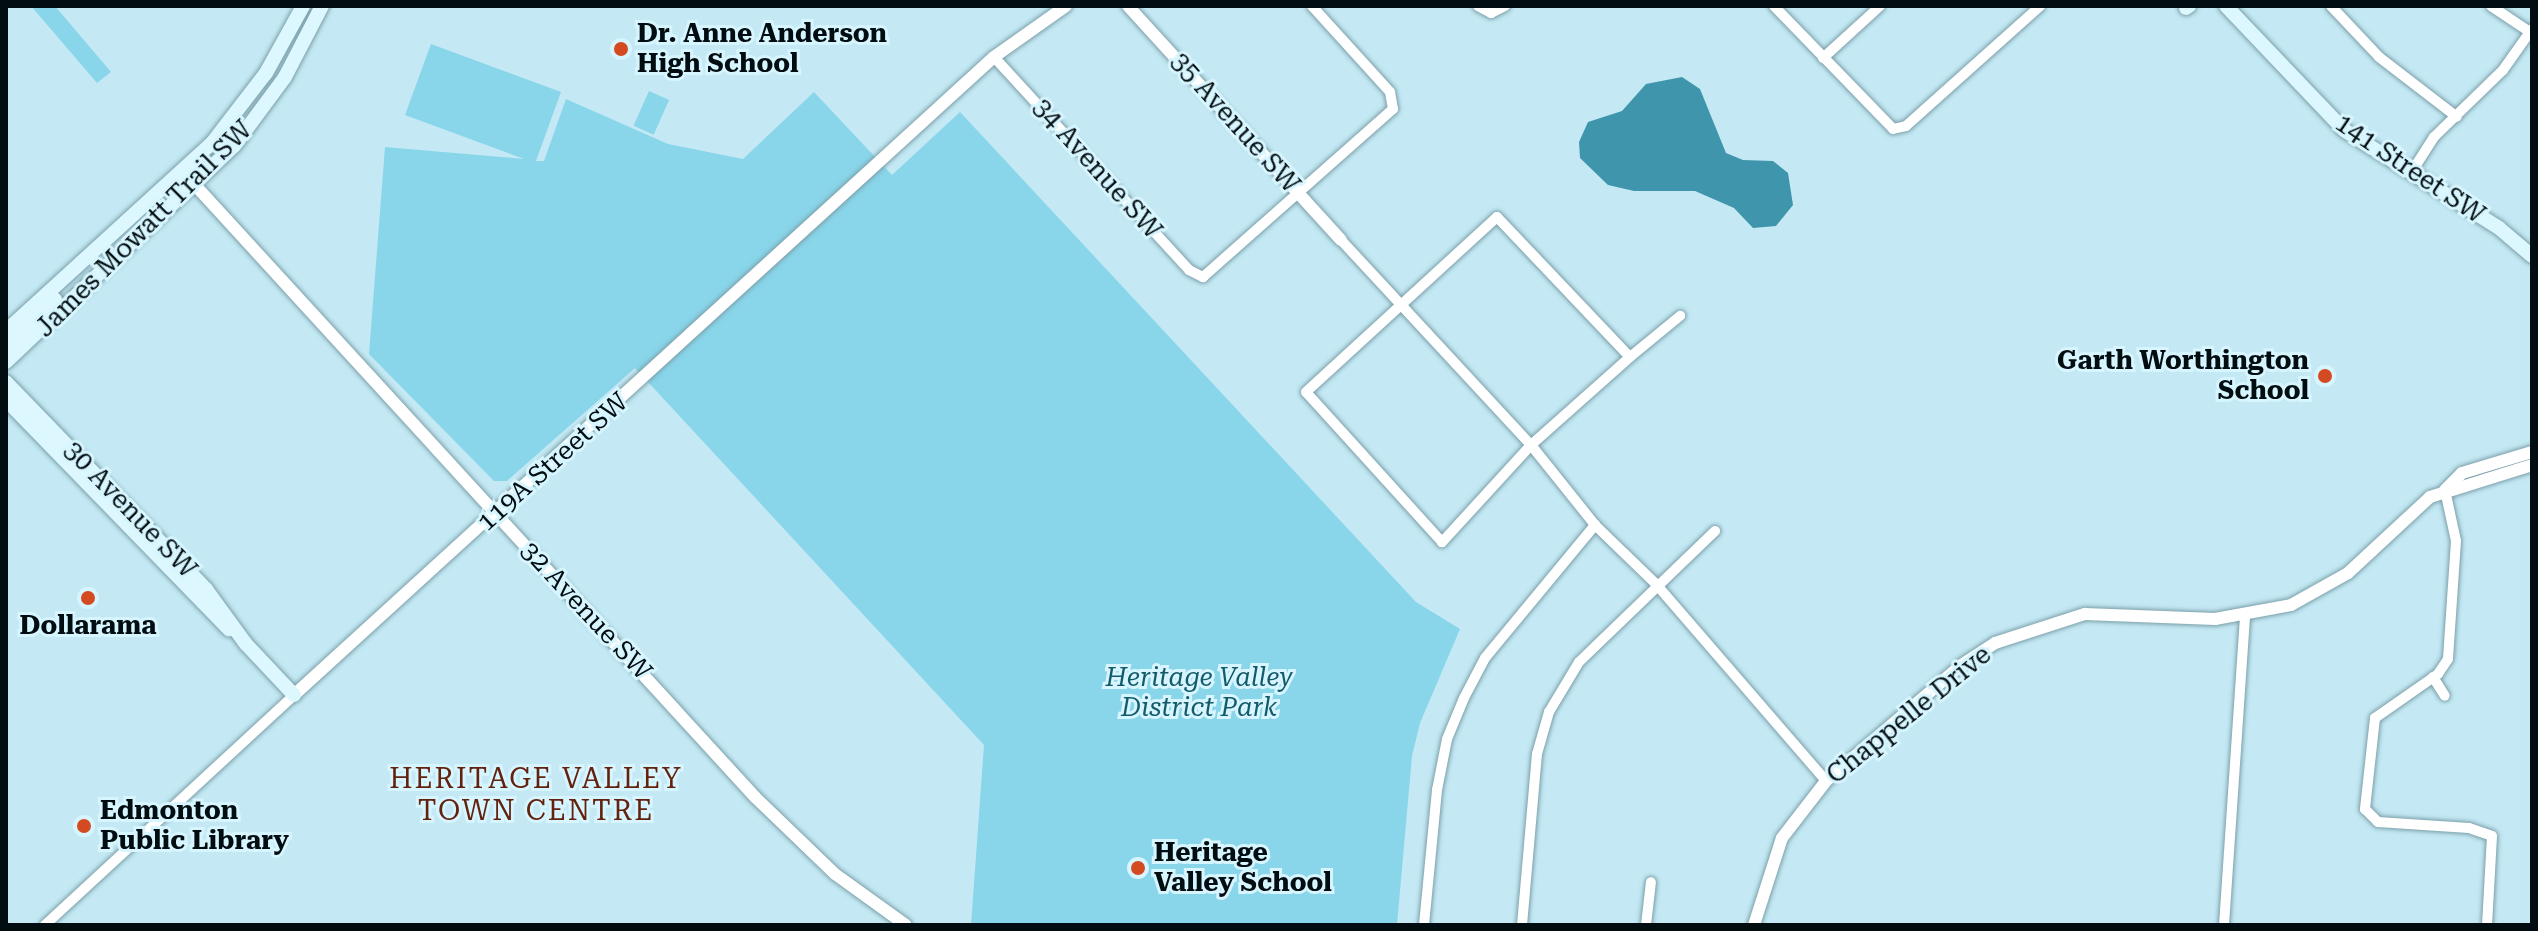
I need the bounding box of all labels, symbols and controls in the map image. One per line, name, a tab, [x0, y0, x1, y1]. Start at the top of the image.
place label: Dr. Anne Anderson High School	[637, 18, 887, 80]
marker: Dr. Anne Anderson High School	[612, 40, 630, 58]
street label: 35 Avenue SW	[1164, 47, 1306, 199]
street label: 34 Avenue SW	[1026, 93, 1168, 245]
street label: 141 Street SW	[2329, 108, 2491, 230]
street label: James Mowatt Trail SW	[29, 114, 259, 344]
place label: Garth Worthington School	[2057, 345, 2309, 406]
marker: Garth Worthington School	[2316, 367, 2334, 385]
street label: 119A Street SW	[471, 386, 635, 538]
street label: 30 Avenue SW	[57, 435, 203, 585]
street label: 32 Avenue SW	[514, 535, 658, 687]
marker: Dollarama	[79, 589, 97, 607]
place label: Dollarama	[19, 610, 157, 642]
street label: Chappelle Drive	[1821, 639, 1997, 791]
park label: Heritage Valley District Park	[1105, 662, 1293, 724]
district label: HERITAGE VALLEY TOWN CENTRE	[389, 762, 683, 828]
place label: Edmonton Public Library	[100, 795, 289, 856]
marker: Edmonton Public Library	[75, 817, 93, 835]
place label: Heritage Valley School	[1154, 837, 1332, 898]
marker: Heritage Valley School	[1129, 859, 1147, 877]

